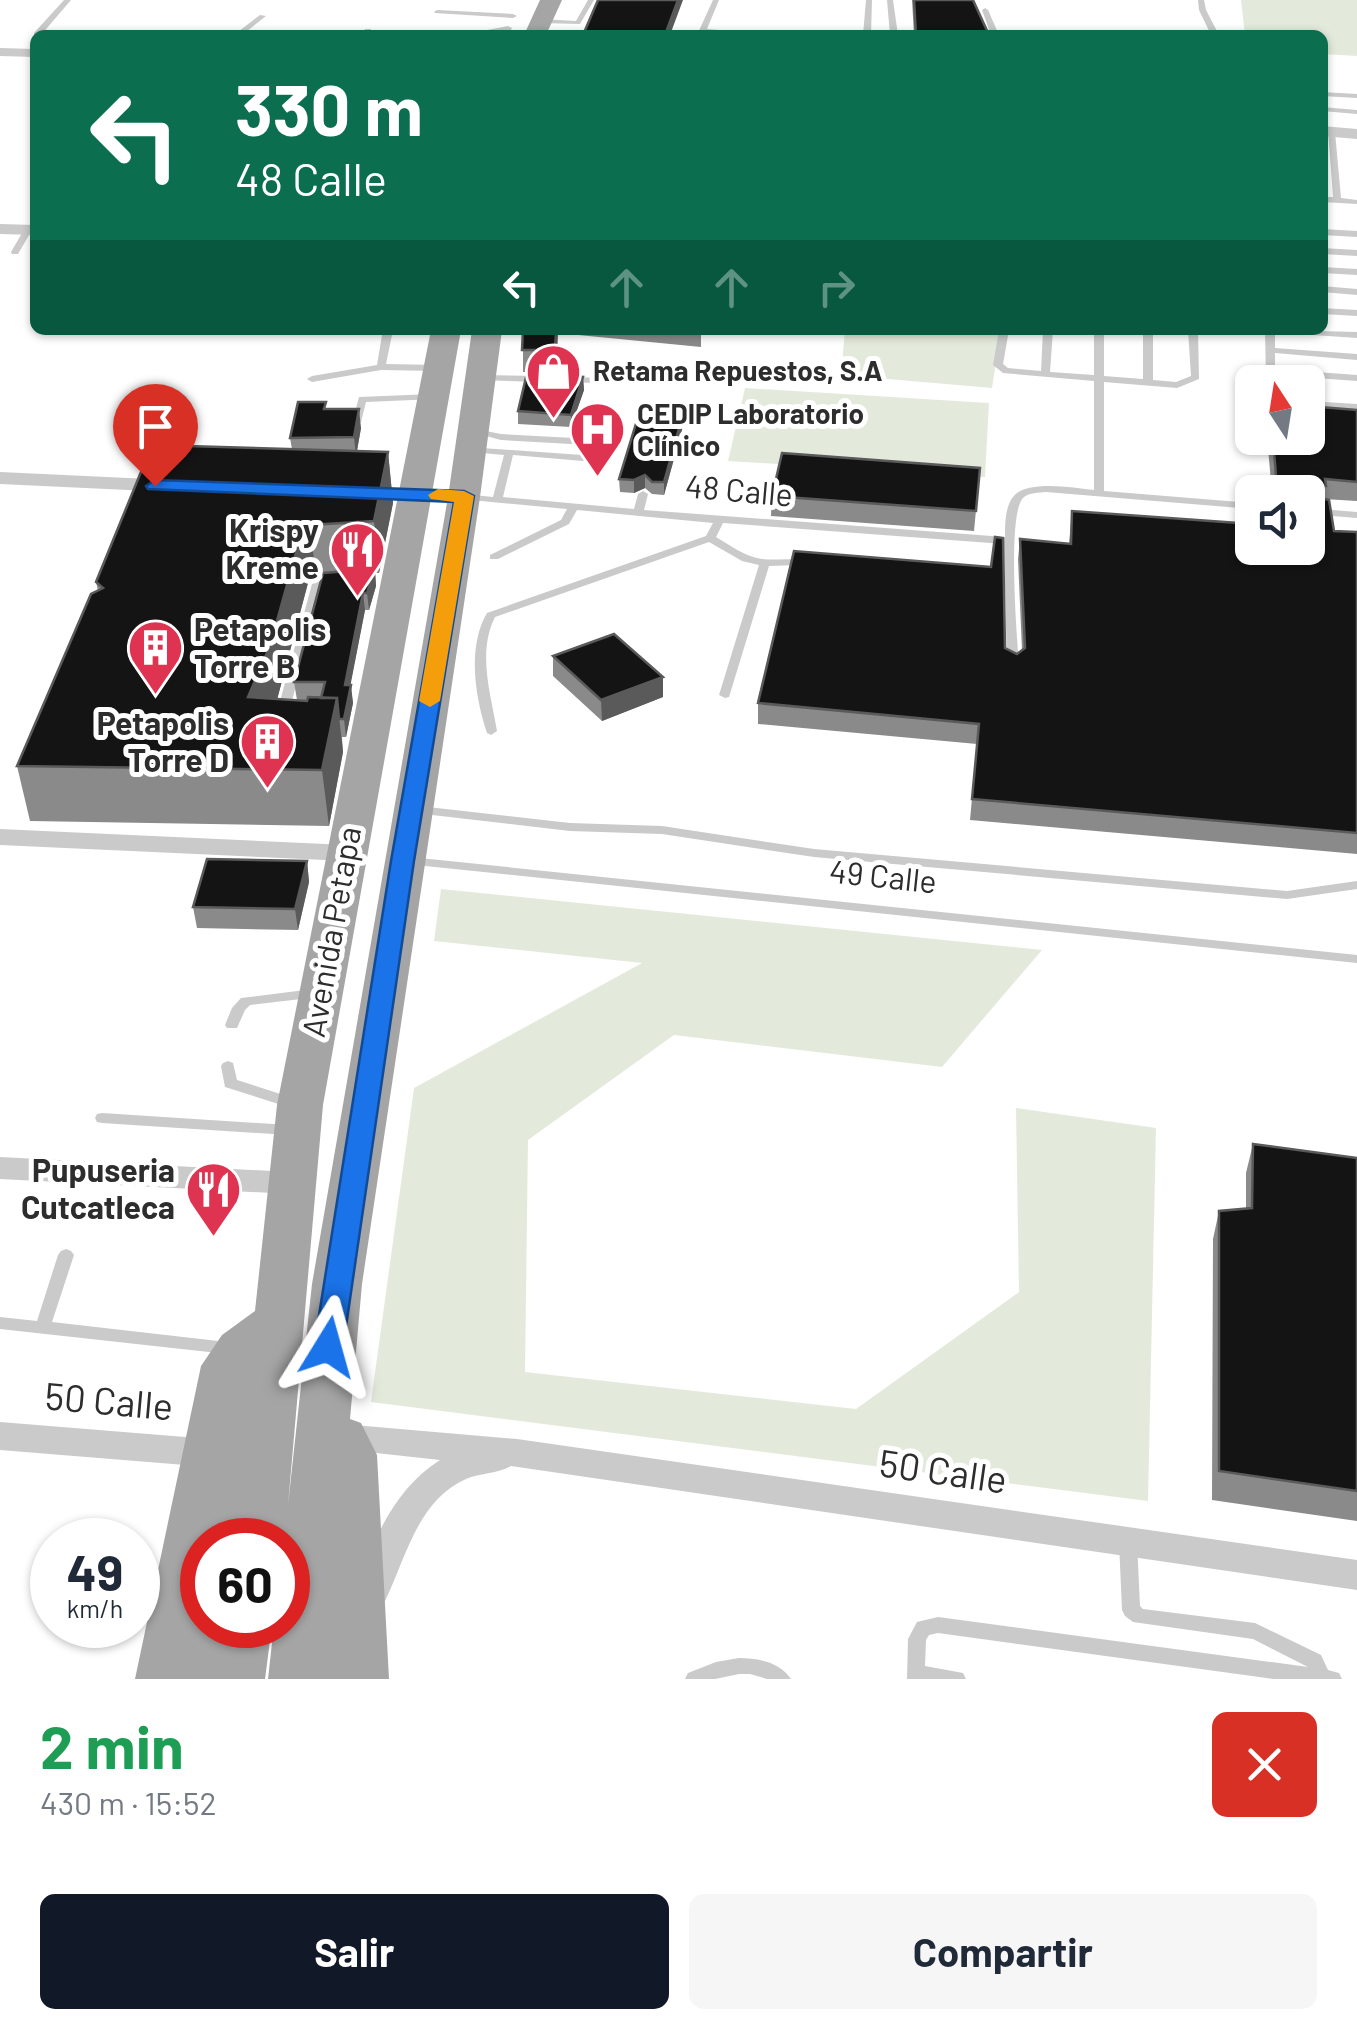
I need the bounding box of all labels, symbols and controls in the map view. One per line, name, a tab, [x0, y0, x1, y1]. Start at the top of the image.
text: 330 m	[235, 66, 423, 150]
icon: left	[70, 70, 200, 200]
text: 48 Calle	[235, 151, 387, 205]
icon: left	[494, 260, 549, 315]
icon: ahead	[599, 260, 654, 315]
icon: ahead	[704, 260, 759, 315]
icon: right	[809, 260, 864, 315]
shop icon: Retama Repuestos, S.A	[524, 341, 584, 420]
place label: Retama Repuestos, S.A	[593, 353, 883, 387]
north arrow	[1235, 365, 1325, 455]
map controls	[1235, 365, 1325, 565]
pin	[113, 384, 198, 487]
place label: CEDIP Laboratorio Clínico	[637, 396, 864, 462]
icon: arrive	[128, 399, 183, 454]
hospital icon: CEDIP Laboratorio Clínico	[568, 400, 628, 479]
street label: 48 Calle	[684, 465, 795, 513]
button: sound	[1235, 475, 1325, 565]
place label: Krispy Kreme	[226, 510, 319, 585]
restaurant icon: Krispy Kreme	[328, 519, 388, 598]
place label: Petapolis Torre B	[194, 609, 326, 684]
building icon: Petapolis Torre B	[125, 618, 185, 697]
place label: Petapolis Torre D	[97, 703, 229, 778]
building icon: Petapolis Torre D	[238, 712, 298, 791]
street label: Avenida Petapa	[293, 823, 367, 1040]
street label: 49 Calle	[827, 850, 939, 900]
place label: Pupuseria Cutcatleca	[21, 1150, 175, 1225]
restaurant icon: Pupuseria Cutcatleca	[184, 1159, 244, 1238]
position arrow	[276, 1295, 380, 1399]
street label: 50 Calle	[43, 1371, 175, 1429]
street label: 50 Calle	[876, 1438, 1010, 1502]
speed limit sign: 60	[180, 1518, 310, 1648]
text: 49	[67, 1541, 123, 1601]
text: km/h	[67, 1593, 123, 1623]
text: 2 min	[40, 1709, 184, 1781]
button: close	[1212, 1712, 1317, 1817]
text: 430 m · 15:52	[40, 1783, 217, 1821]
button: Salir	[40, 1894, 669, 2009]
button: Compartir	[689, 1894, 1317, 2009]

